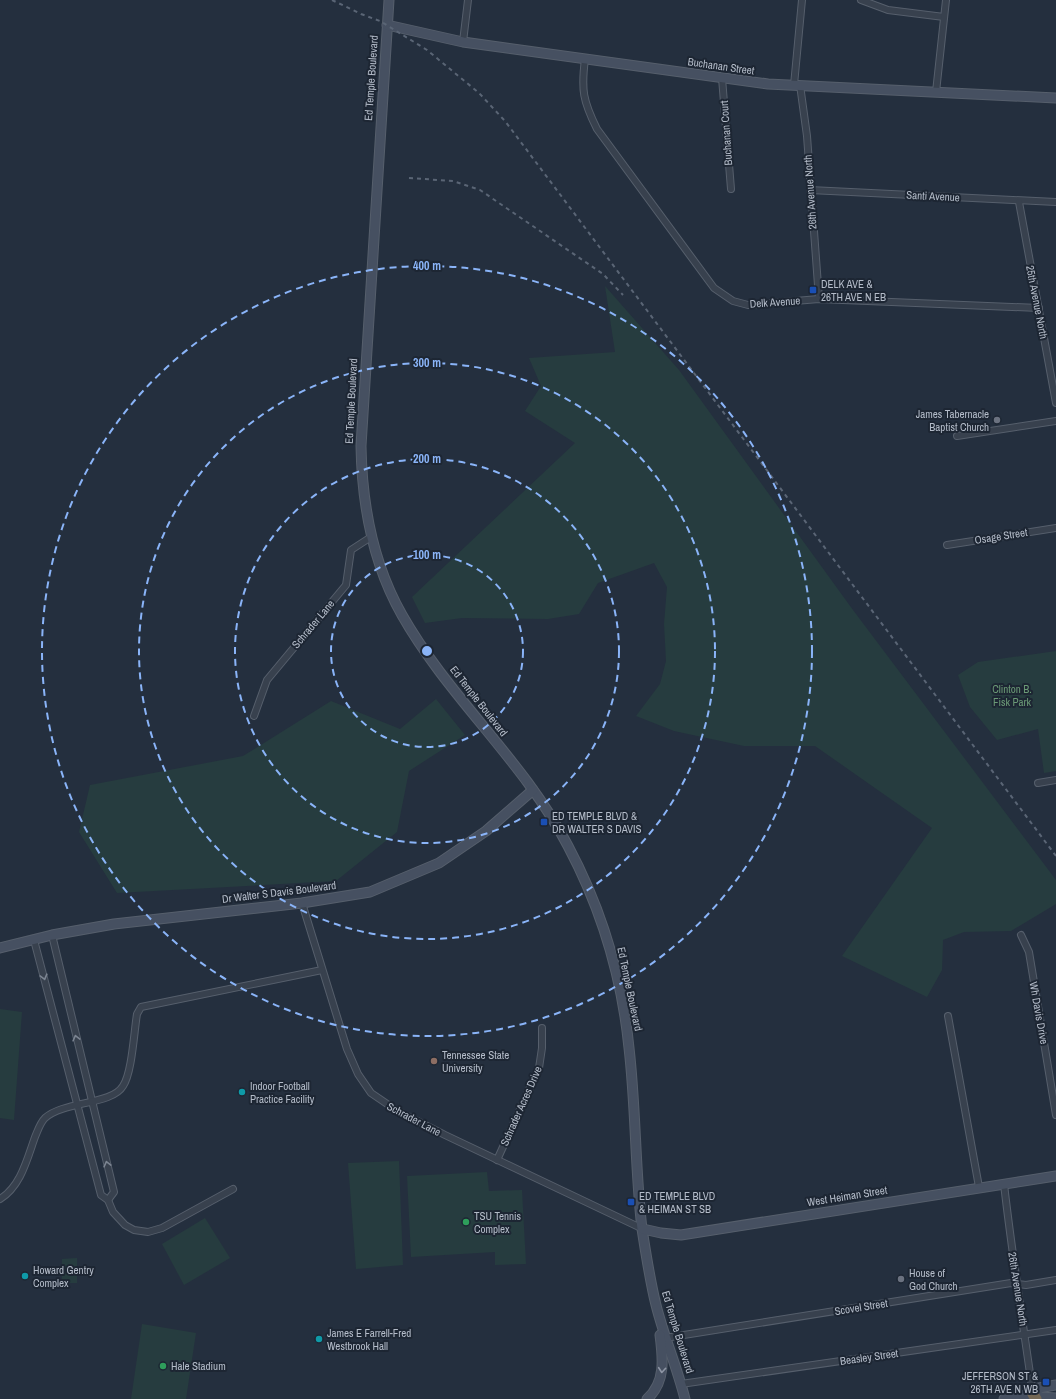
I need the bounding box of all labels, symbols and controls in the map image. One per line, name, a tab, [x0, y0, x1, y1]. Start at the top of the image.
street label: Ed Temple Boulevard	[361, 35, 381, 121]
street label: Buchanan Street	[687, 54, 756, 78]
street label: Buchanan Court	[717, 100, 735, 166]
street label: 26th Avenue North	[800, 154, 820, 230]
street label: Santi Avenue	[906, 188, 960, 204]
text: 400 m	[413, 258, 441, 274]
street label: 25th Avenue North	[1023, 264, 1051, 340]
place label: DELK AVE & 26TH AVE N EB	[821, 277, 886, 304]
marker: DELK AVE & 26TH AVE N EB	[808, 285, 818, 295]
street label: Delk Avenue	[749, 293, 801, 311]
text: 300 m	[413, 355, 441, 371]
street label: Ed Temple Boulevard	[342, 358, 360, 444]
place label: James Tabernacle Baptist Church	[916, 407, 989, 434]
marker: James Tabernacle Baptist Church	[992, 415, 1002, 425]
text: 200 m	[413, 451, 441, 467]
street label: Osage Street	[974, 525, 1029, 547]
text: 100 m	[413, 547, 441, 563]
street label: Schrader Lane	[289, 597, 337, 651]
centre of rings	[420, 644, 434, 658]
street label: Ed Temple Boulevard	[447, 663, 511, 739]
park label: Clinton B. Fisk Park	[992, 682, 1032, 709]
place label: ED TEMPLE BLVD & DR WALTER S DAVIS	[552, 809, 642, 836]
marker: ED TEMPLE BLVD & DR WALTER S DAVIS	[539, 817, 549, 827]
street label: Dr Walter S Davis Boulevard	[221, 878, 337, 906]
street label: Ed Temple Boulevard	[614, 946, 646, 1032]
one-way arrow	[39, 974, 47, 981]
street label: Wh Davis Drive	[1027, 981, 1051, 1045]
one-way arrow	[72, 1035, 81, 1042]
place label: Tennessee State University	[442, 1048, 509, 1075]
marker: Tennessee State University	[429, 1056, 439, 1066]
street label: Schrader Acres Drive	[497, 1064, 545, 1148]
place label: Indoor Football Practice Facility	[250, 1079, 315, 1106]
marker: Indoor Football Practice Facility	[237, 1087, 247, 1097]
street label: Schrader Lane	[385, 1099, 443, 1139]
one-way arrow	[103, 1161, 112, 1168]
street label: West Heiman Street	[806, 1183, 889, 1209]
place label: ED TEMPLE BLVD & HEIMAN ST SB	[639, 1189, 715, 1216]
marker: ED TEMPLE BLVD & HEIMAN ST SB	[626, 1197, 636, 1207]
place label: TSU Tennis Complex	[474, 1209, 521, 1236]
marker: TSU Tennis Complex	[461, 1217, 471, 1227]
street label: 26th Avenue North	[1005, 1251, 1031, 1327]
place label: Howard Gentry Complex	[33, 1263, 94, 1290]
place label: House of God Church	[909, 1266, 958, 1293]
marker: Howard Gentry Complex	[20, 1271, 30, 1281]
marker: House of God Church	[896, 1274, 906, 1284]
street label: Ed Temple Boulevard	[659, 1289, 697, 1375]
street label: Scovel Street	[833, 1296, 889, 1318]
place label: James E Farrell-Fred Westbrook Hall	[327, 1326, 411, 1353]
marker: James E Farrell-Fred Westbrook Hall	[314, 1334, 324, 1344]
street label: Beasley Street	[839, 1346, 900, 1368]
place label: Hale Stadium	[171, 1359, 226, 1373]
marker: Hale Stadium	[158, 1361, 168, 1371]
one-way arrow	[657, 1367, 666, 1373]
place label: JEFFERSON ST & 26TH AVE N WB	[962, 1369, 1038, 1396]
marker: JEFFERSON ST & 26TH AVE N WB	[1041, 1377, 1051, 1387]

